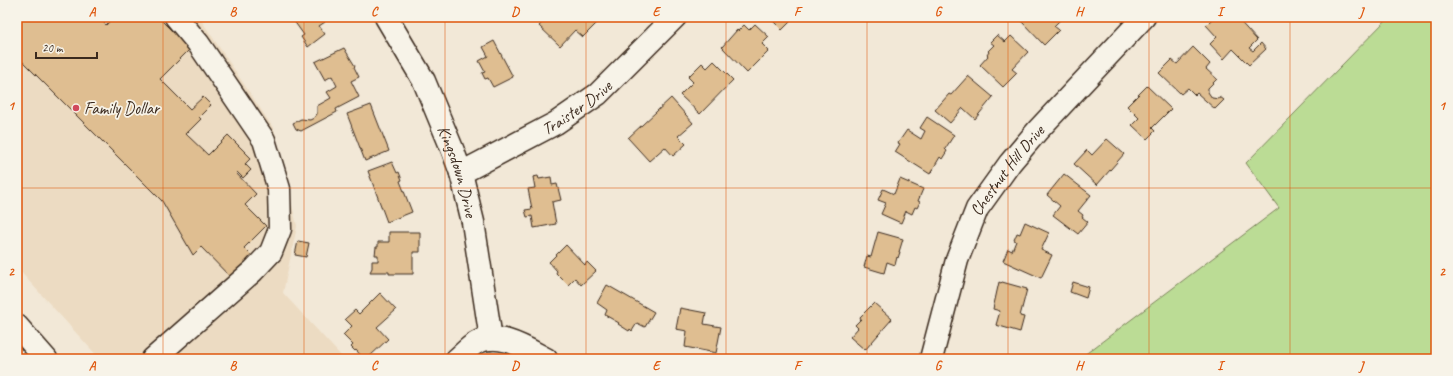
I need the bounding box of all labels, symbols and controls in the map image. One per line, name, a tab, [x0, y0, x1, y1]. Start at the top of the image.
text: A	[89, 4, 97, 20]
text: B	[230, 4, 238, 20]
text: C	[371, 4, 379, 20]
text: D	[511, 4, 520, 20]
text: E	[653, 4, 662, 20]
text: F	[794, 4, 803, 20]
text: G	[935, 4, 943, 20]
text: H	[1075, 4, 1085, 20]
text: I	[1217, 4, 1226, 20]
text: J	[1358, 4, 1365, 20]
scale bar	[36, 34, 97, 60]
text: 20 m	[42, 40, 64, 56]
street label: Traister Drive	[538, 75, 617, 140]
text: 1	[8, 98, 16, 114]
place label: Family Dollar	[84, 98, 161, 119]
text: 1	[1439, 98, 1447, 114]
marker: Family Dollar	[71, 103, 81, 113]
street label: Chestnut Hill Drive	[966, 119, 1050, 219]
street label: Kingsdown Drive	[433, 122, 482, 221]
text: 2	[8, 264, 15, 280]
text: 2	[1439, 264, 1446, 280]
text: A	[89, 358, 97, 374]
text: B	[230, 358, 238, 374]
text: C	[371, 358, 379, 374]
text: D	[511, 358, 520, 374]
text: E	[653, 358, 662, 374]
text: F	[794, 358, 803, 374]
text: G	[935, 358, 943, 374]
text: H	[1075, 358, 1085, 374]
text: I	[1217, 358, 1226, 374]
text: J	[1358, 358, 1365, 374]

